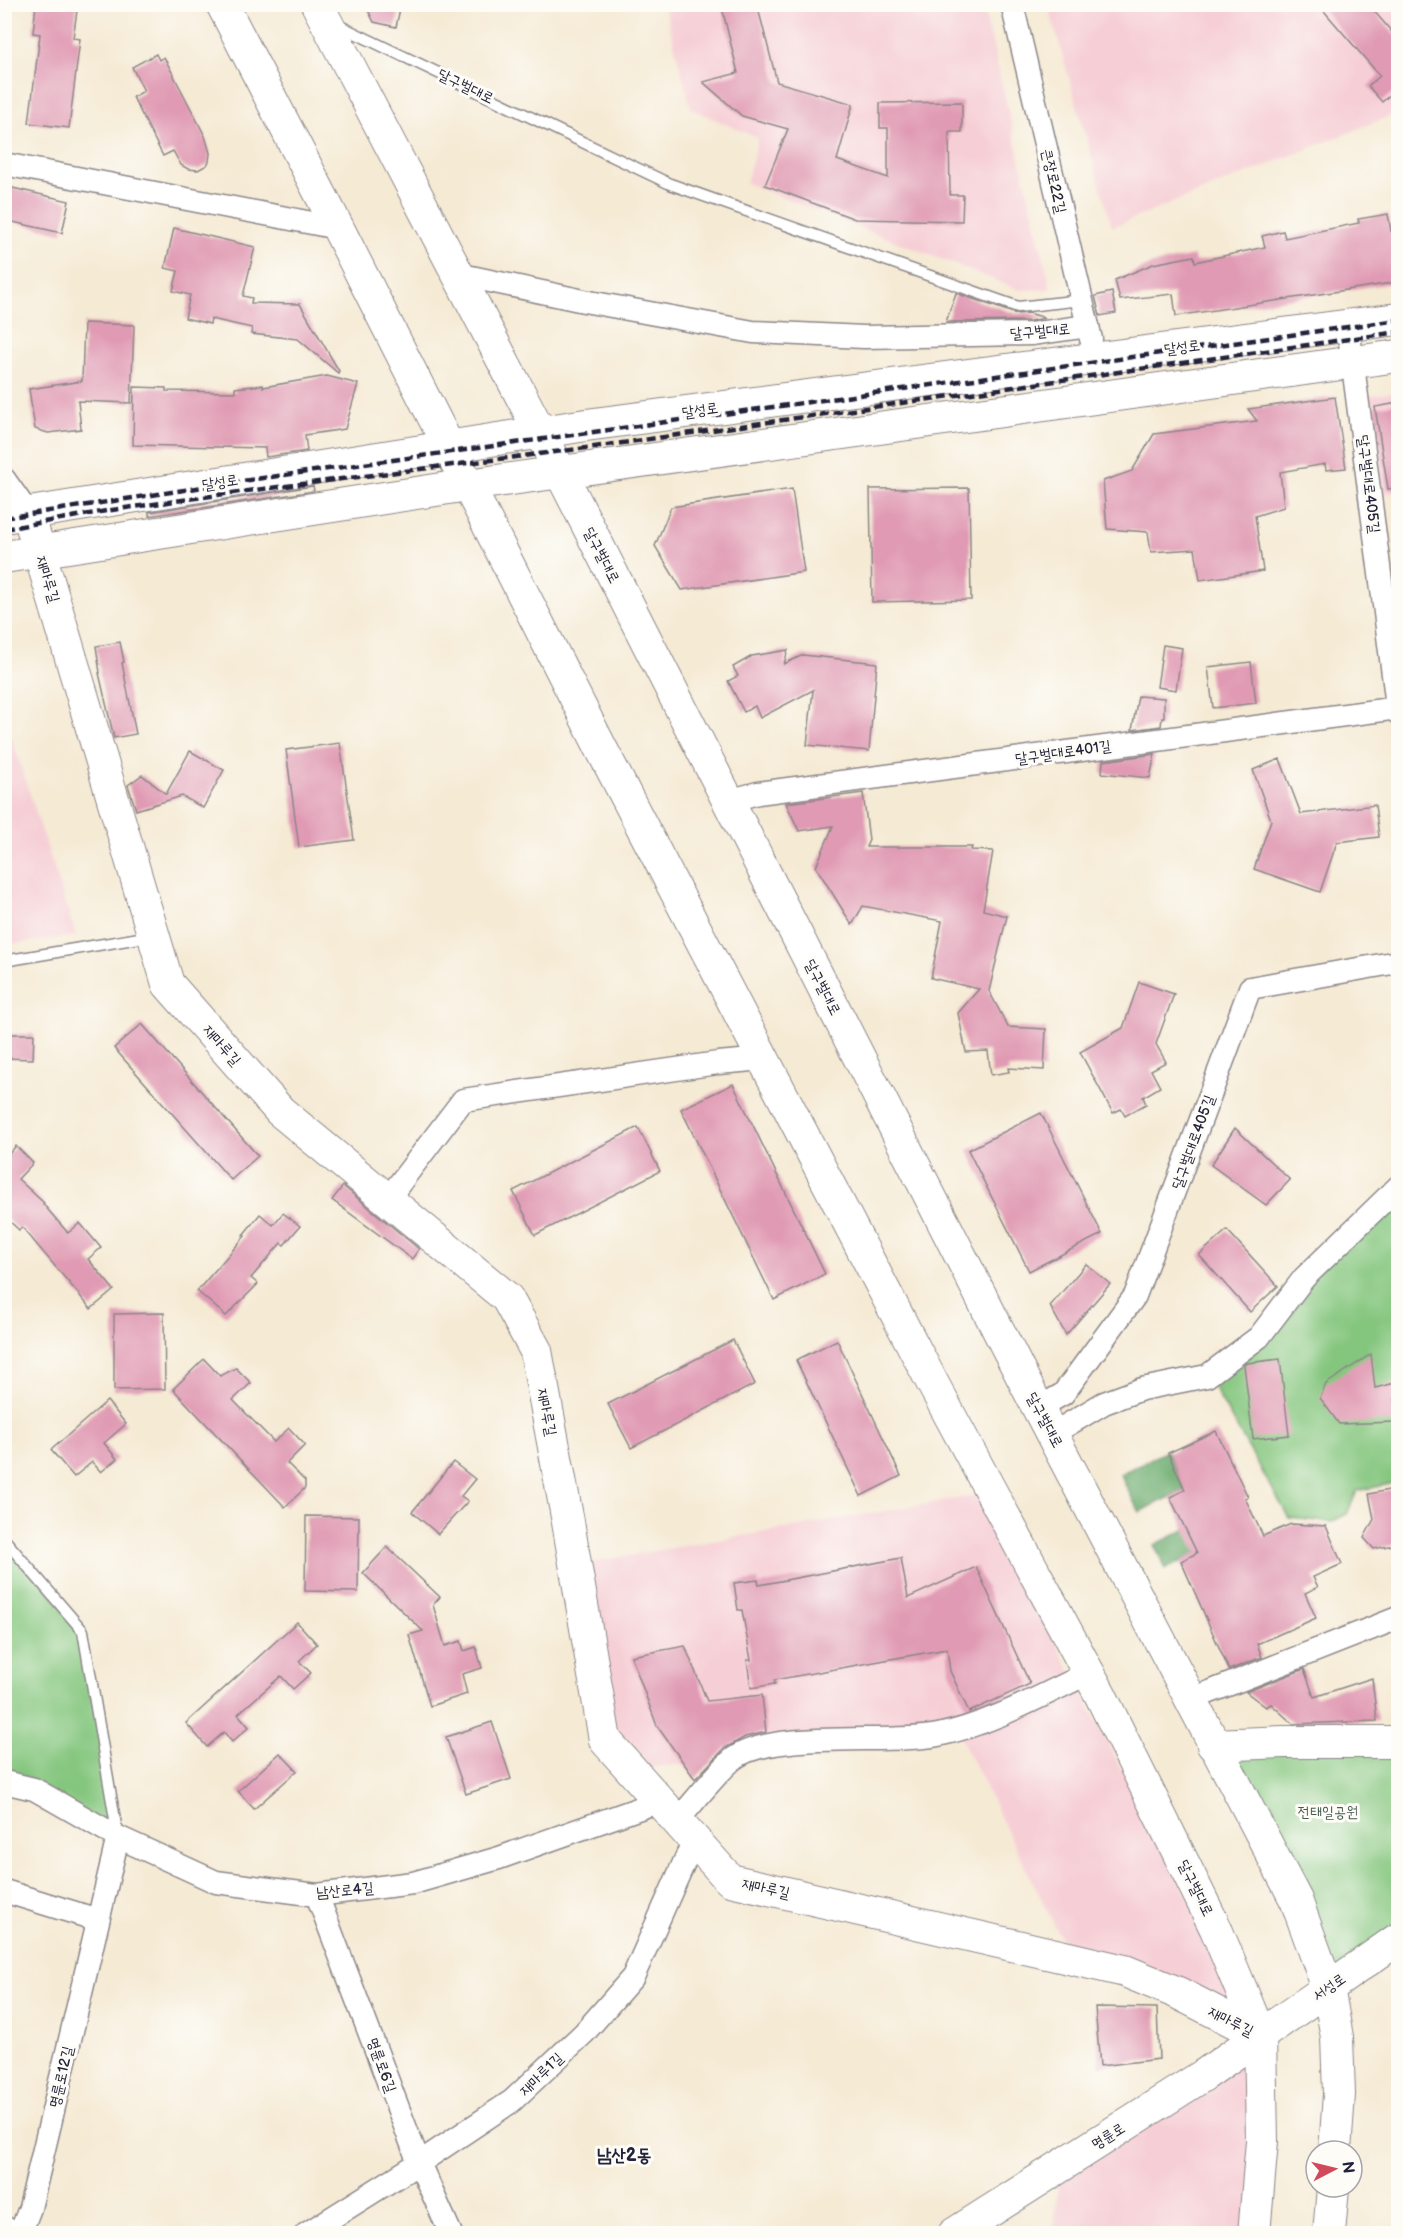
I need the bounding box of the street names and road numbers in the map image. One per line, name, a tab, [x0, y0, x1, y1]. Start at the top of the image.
street label: 달구벌대로	[434, 65, 497, 108]
street label: 큰장로22길	[1037, 147, 1070, 215]
street label: 달구벌대로	[1009, 319, 1071, 344]
street label: 달성로	[1163, 336, 1201, 359]
street label: 달성로	[681, 399, 719, 422]
street label: 달구벌대로405길	[1353, 434, 1384, 534]
street label: 달성로	[201, 470, 239, 495]
street label: 달구벌대로	[579, 524, 624, 586]
street label: 재마루길	[31, 553, 64, 605]
street label: 달구벌대로401길	[1014, 736, 1112, 769]
street label: 달구벌대로	[800, 956, 845, 1018]
street label: 재마루길	[199, 1021, 245, 1070]
street label: 달구벌대로405길	[1168, 1092, 1219, 1192]
street label: 재마루길	[533, 1387, 560, 1438]
street label: 달구벌대로	[1022, 1389, 1067, 1451]
street label: 달구벌대로	[1174, 1857, 1217, 1920]
street label: 재마루길	[740, 1874, 792, 1903]
street label: 남산로4길	[316, 1879, 374, 1902]
street label: 서성로	[1309, 1969, 1350, 2006]
street label: 재마루길	[1205, 2002, 1257, 2041]
street label: 명륜로6길	[363, 2035, 400, 2095]
street label: 명륜로12길	[45, 2044, 78, 2110]
street label: 재마루1길	[515, 2049, 567, 2100]
street label: 명륜로	[1088, 2119, 1129, 2154]

